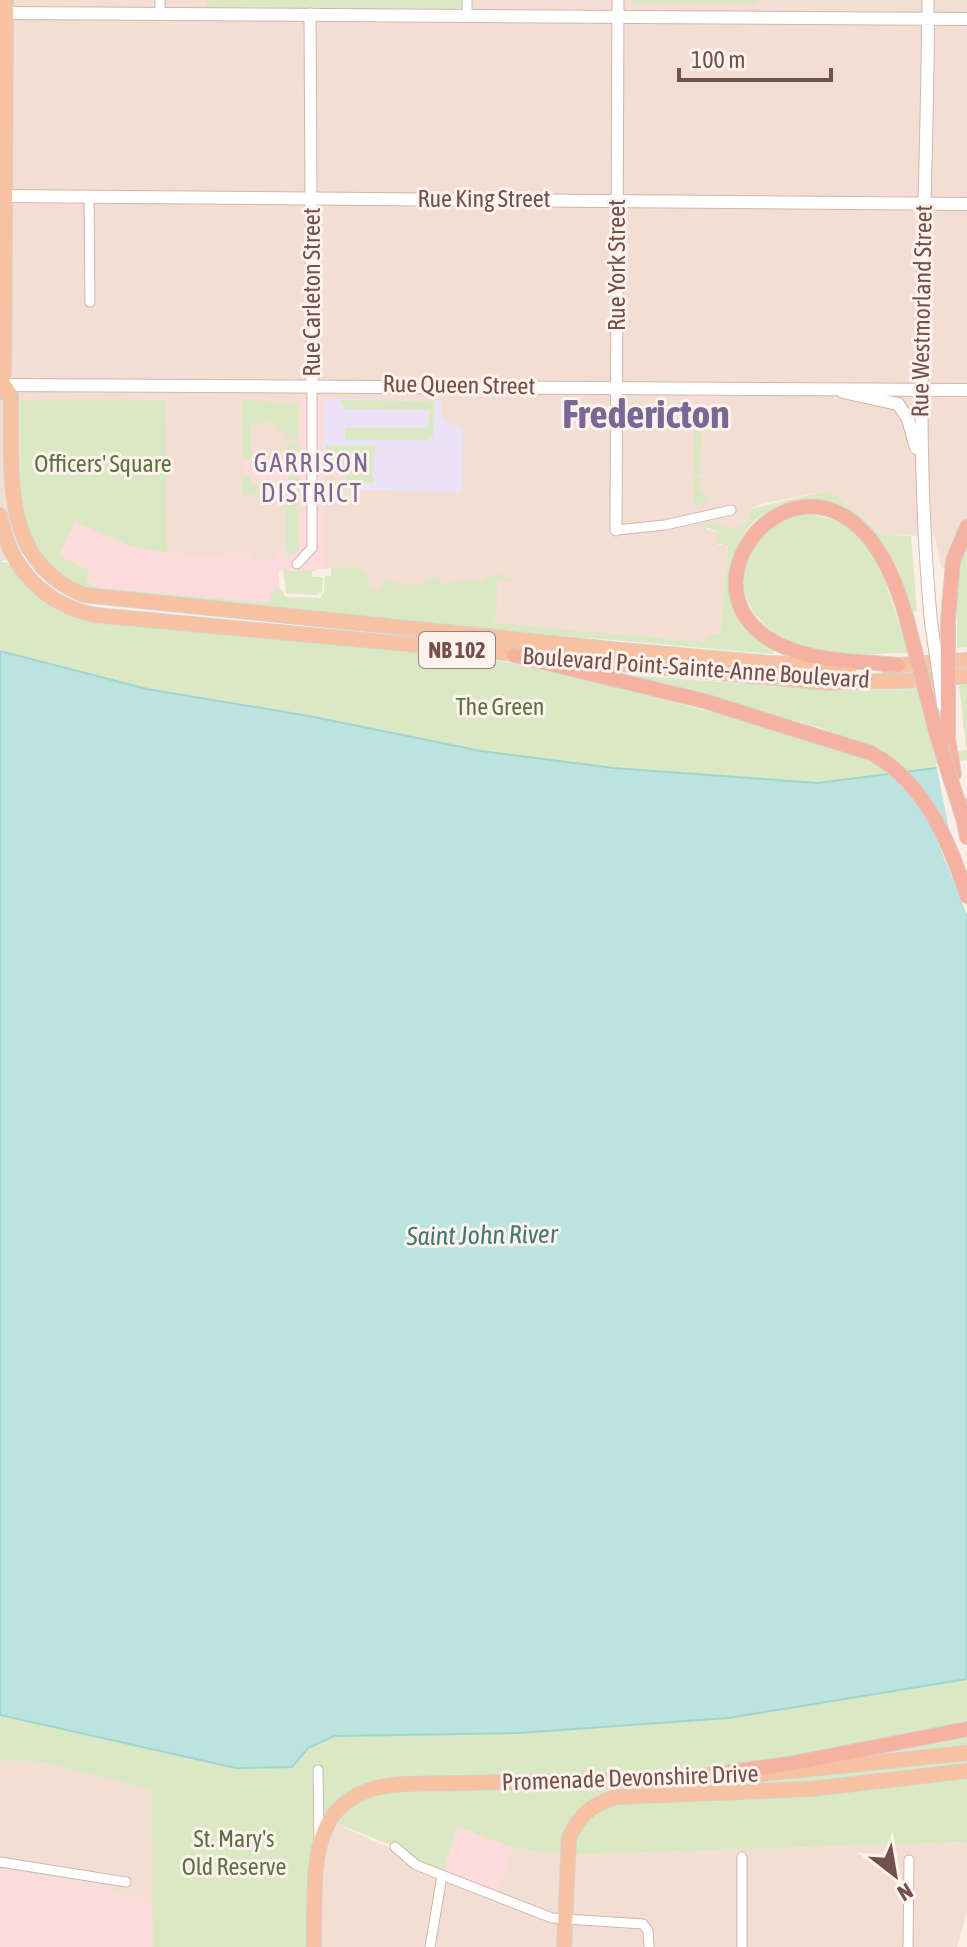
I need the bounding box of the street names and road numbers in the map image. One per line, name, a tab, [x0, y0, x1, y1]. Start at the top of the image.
street label: Rue King Street	[418, 185, 551, 212]
street label: Rue York Street	[603, 199, 630, 331]
street label: Rue Westmorland Street	[906, 204, 937, 418]
street label: Rue Carleton Street	[298, 207, 325, 377]
street label: Rue Queen Street	[382, 370, 536, 399]
road number: NB 102	[419, 632, 495, 668]
street label: Boulevard Point-Sainte-Anne Boulevard	[522, 642, 871, 693]
street label: Promenade Devonshire Drive	[501, 1760, 759, 1795]

